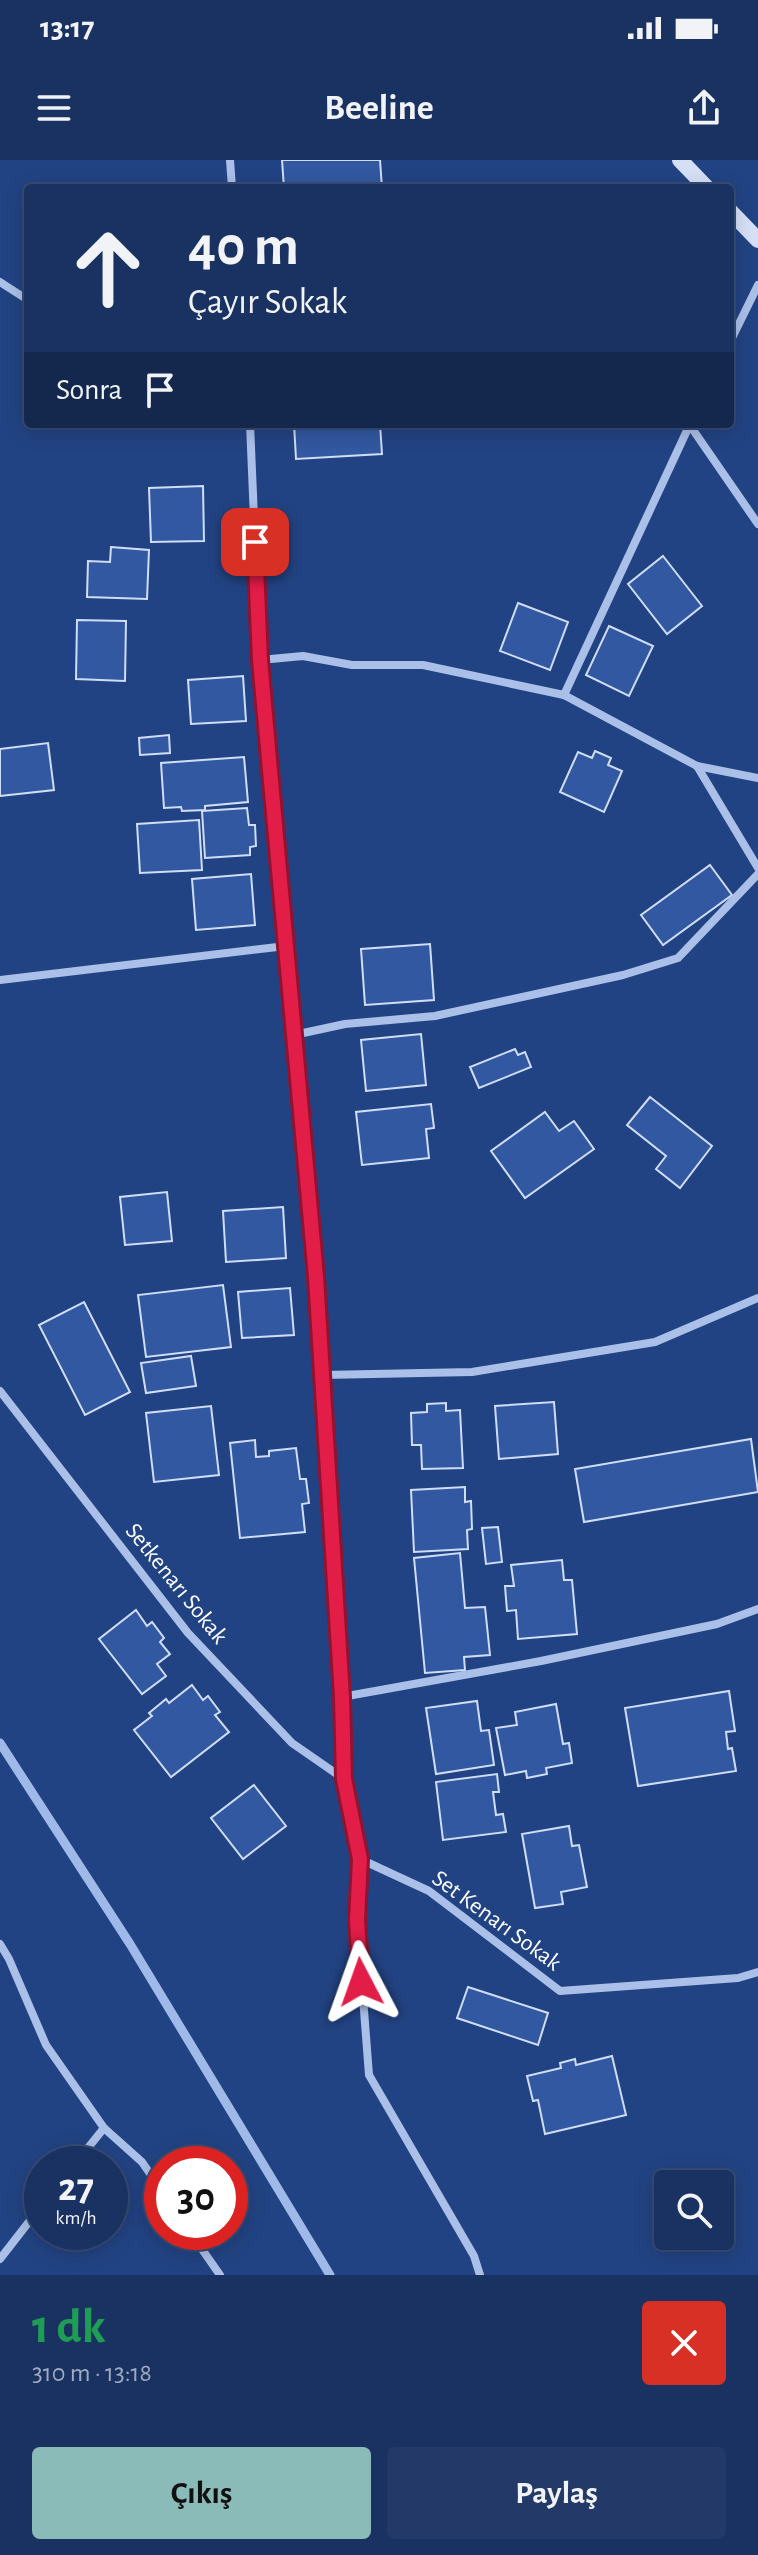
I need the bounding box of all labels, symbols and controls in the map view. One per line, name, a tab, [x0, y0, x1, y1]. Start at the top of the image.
text: 13:17	[40, 13, 94, 43]
icon: menu	[32, 86, 76, 130]
icon: share	[682, 86, 726, 130]
text: Beeline	[324, 90, 434, 126]
icon: ahead	[56, 216, 160, 320]
text: 40 m	[188, 219, 299, 275]
text: Çayır Sokak	[188, 284, 347, 320]
icon: arrive	[138, 368, 182, 412]
text: Sonra	[56, 375, 122, 405]
pin	[221, 508, 289, 576]
icon: arrive	[233, 520, 277, 564]
street label: Setkenarı Sokak	[121, 1519, 232, 1648]
street label: Set Kenarı Sokak	[427, 1866, 565, 1976]
position arrow	[319, 1940, 403, 2024]
speed limit sign: 30	[144, 2146, 248, 2250]
text: 27	[58, 2168, 94, 2208]
map controls	[654, 2170, 734, 2250]
button: search	[654, 2170, 734, 2250]
text: km/h	[55, 2208, 97, 2228]
button: close	[642, 2301, 726, 2385]
text: 1 dk	[32, 2304, 106, 2352]
text: 310 m · 13:18	[32, 2360, 152, 2386]
button: Çıkış	[32, 2447, 371, 2539]
button: Paylaş	[387, 2447, 726, 2539]

